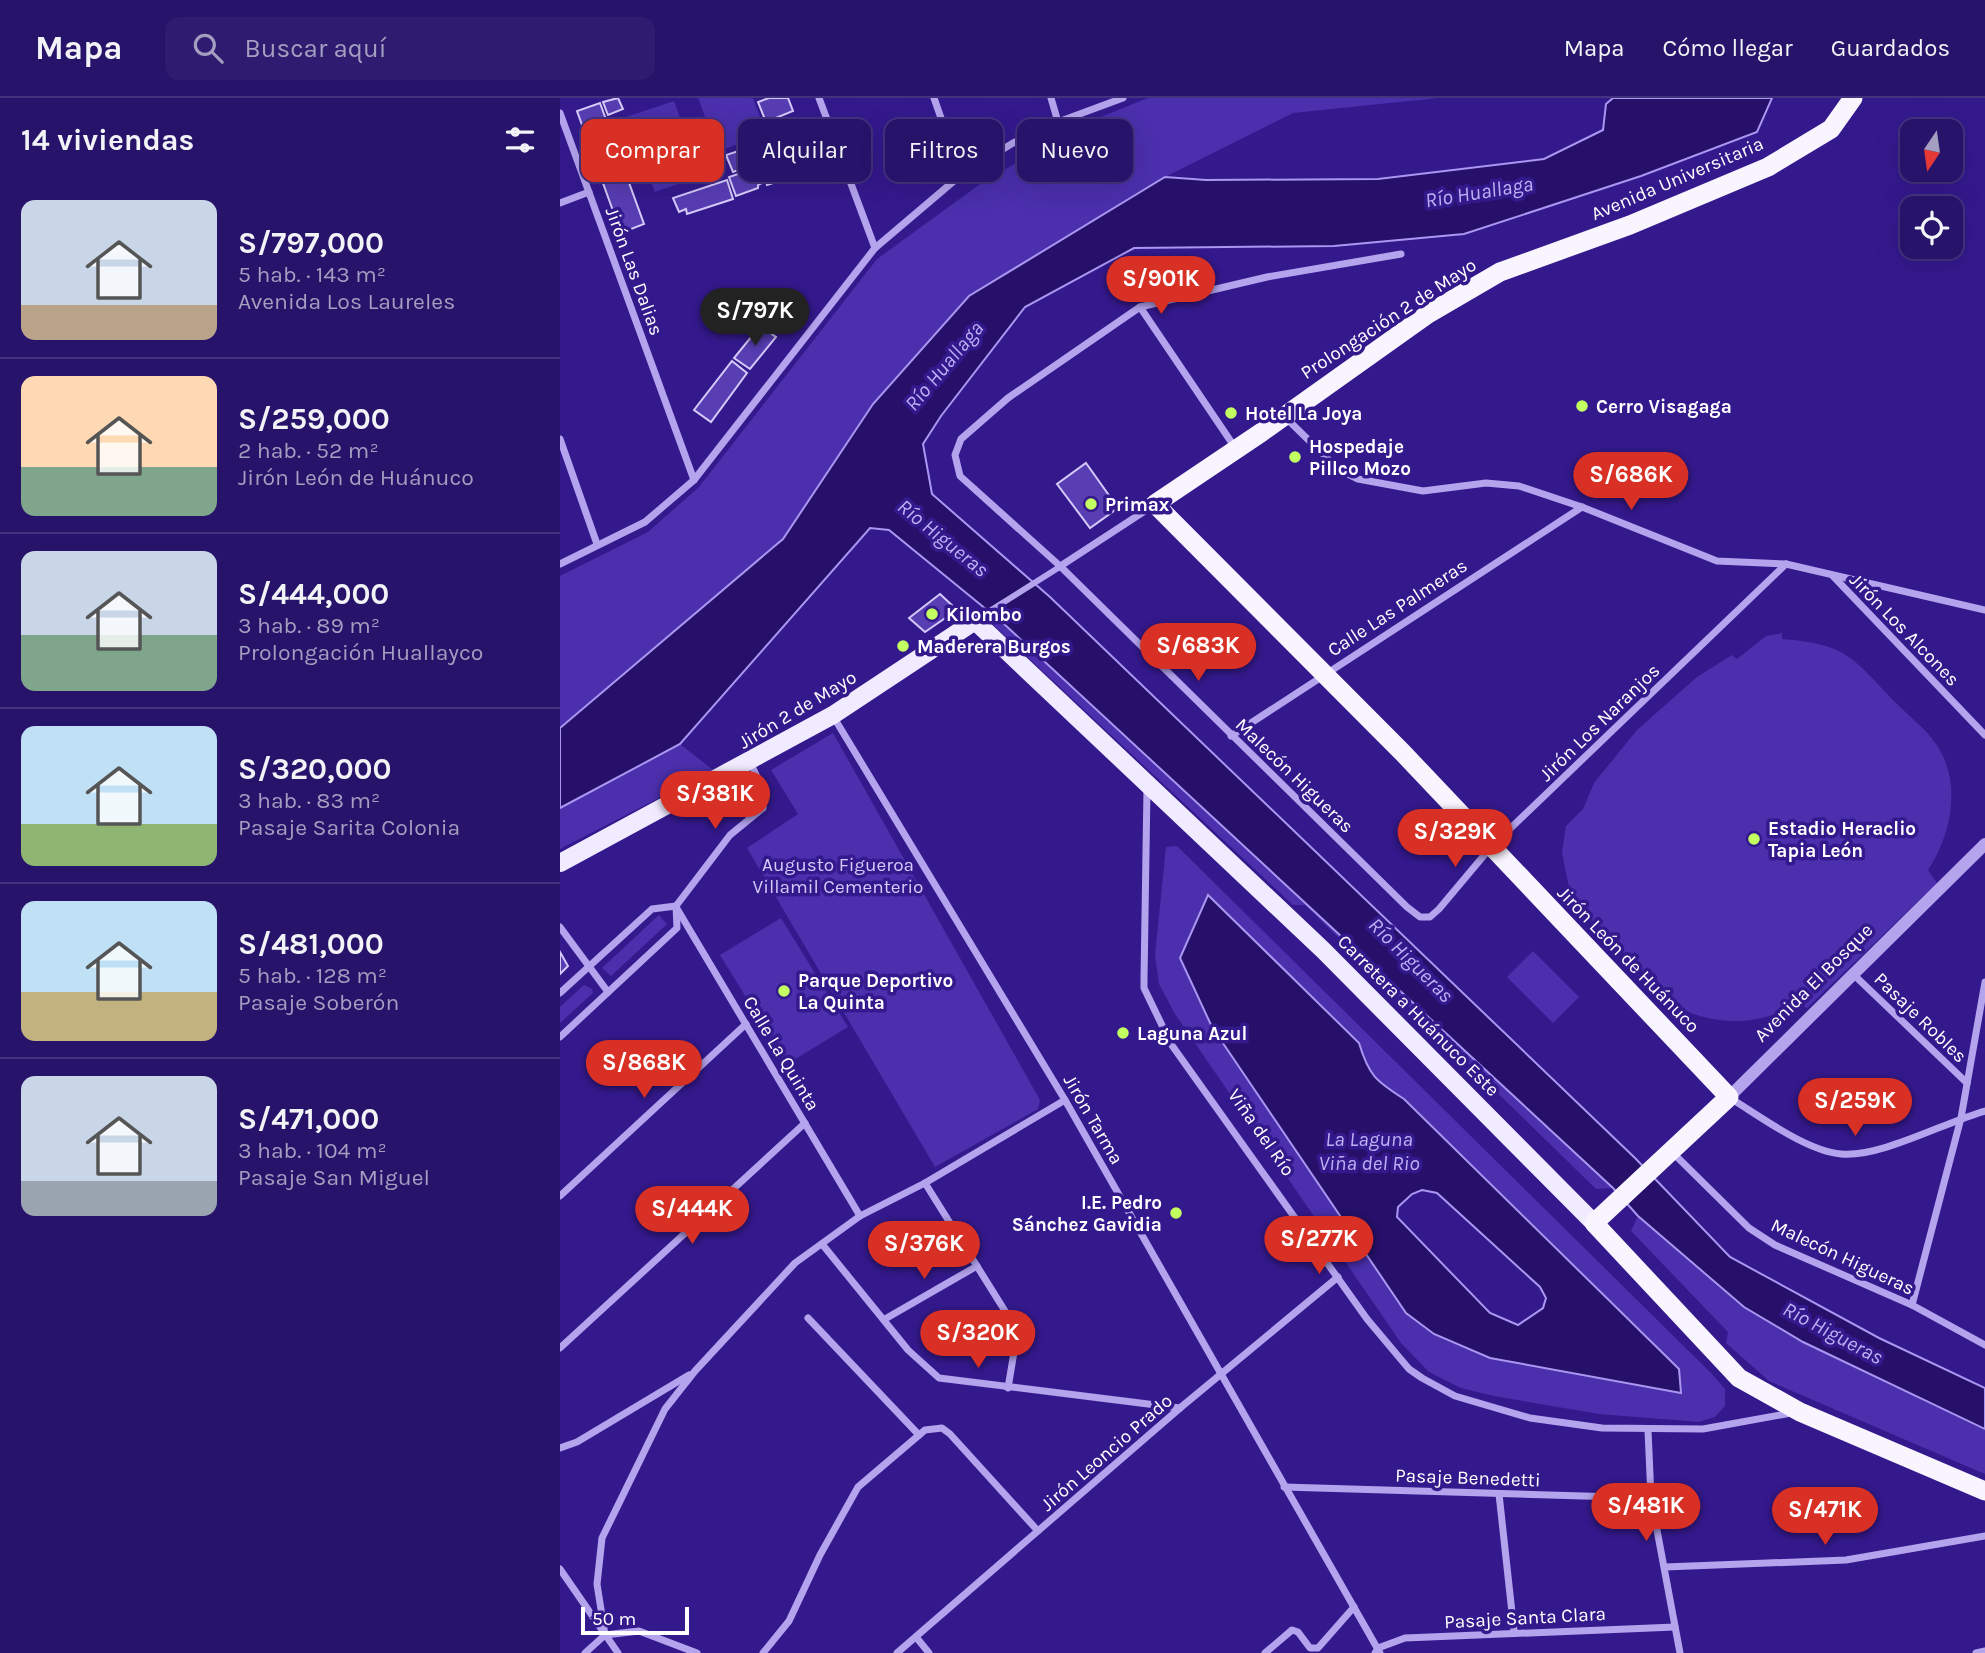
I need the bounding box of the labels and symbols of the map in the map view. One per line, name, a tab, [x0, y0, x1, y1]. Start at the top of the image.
north arrow	[1900, 119, 1964, 182]
street label: Avenida Universitaria	[1588, 133, 1767, 225]
water label: Río Huallaga	[1423, 172, 1535, 212]
street label: Jirón Las Dalias	[601, 204, 667, 338]
street label: Prolongación 2 de Mayo	[1297, 254, 1480, 384]
pin: S/901K	[1104, 256, 1218, 316]
pin: S/797K	[698, 288, 812, 348]
water label: Río Huallaga	[900, 316, 988, 416]
place label: Cerro Visagaga	[1596, 396, 1732, 418]
marker: Cerro Visagaga	[1574, 398, 1590, 414]
place label: Hotel La Joya	[1245, 403, 1363, 425]
marker: Hotel La Joya	[1223, 405, 1239, 421]
place label: Hospedaje Pillco Mozo	[1309, 436, 1411, 480]
marker: Hospedaje Pillco Mozo	[1287, 449, 1303, 465]
pin: S/686K	[1574, 452, 1688, 512]
water label: Río Higueras	[893, 494, 993, 582]
place label: Primax	[1105, 494, 1170, 516]
marker: Primax	[1083, 496, 1099, 512]
street label: Calle Las Palmeras	[1324, 554, 1471, 661]
street label: Jirón Los Alcones	[1845, 569, 1964, 691]
place label: Kilombo	[946, 604, 1022, 626]
marker: Kilombo	[924, 606, 940, 622]
pin: S/683K	[1141, 624, 1255, 683]
place label: Maderera Burgos	[917, 636, 1071, 658]
marker: Maderera Burgos	[895, 638, 911, 654]
street label: Jirón Los Naranjos	[1535, 660, 1664, 786]
street label: Jirón 2 de Mayo	[735, 666, 860, 754]
street label: Malecón Higueras	[1231, 714, 1358, 838]
pin: S/381K	[658, 772, 772, 831]
pin: S/329K	[1398, 810, 1512, 869]
place label: Estadio Heraclio Tapia León	[1768, 818, 1916, 862]
marker: Estadio Heraclio Tapia León	[1746, 831, 1762, 847]
park label: Augusto Figueroa Villamil Cementerio	[753, 854, 923, 898]
street label: Jirón León de Huánuco	[1553, 882, 1704, 1037]
water label: Río Higueras	[1364, 913, 1458, 1007]
street label: Avenida El Bosque	[1750, 919, 1877, 1046]
street label: Carretera a Huánuco Este	[1333, 930, 1504, 1101]
street label: Pasaje Robles	[1870, 968, 1971, 1067]
place label: Parque Deportivo La Quinta	[798, 970, 953, 1014]
marker: Parque Deportivo La Quinta	[776, 983, 792, 999]
street label: Calle La Quinta	[738, 992, 824, 1115]
place label: Laguna Azul	[1137, 1023, 1247, 1045]
marker: Laguna Azul	[1115, 1025, 1131, 1041]
pin: S/868K	[587, 1040, 701, 1100]
street label: Jirón Tarma	[1059, 1071, 1128, 1168]
pin: S/259K	[1798, 1079, 1912, 1138]
street label: Viña del Río	[1223, 1085, 1299, 1180]
water label: La Laguna Viña del Rio	[1318, 1127, 1420, 1175]
pin: S/444K	[635, 1186, 749, 1246]
place label: I.E. Pedro Sánchez Gavidia	[1012, 1192, 1162, 1236]
marker: I.E. Pedro Sánchez Gavidia	[1168, 1205, 1184, 1221]
street label: Malecón Higueras	[1767, 1214, 1918, 1300]
pin: S/277K	[1262, 1216, 1376, 1276]
pin: S/376K	[867, 1222, 981, 1281]
water label: Río Higueras	[1779, 1297, 1887, 1369]
pin: S/320K	[921, 1310, 1035, 1370]
street label: Jirón Leoncio Prado	[1036, 1390, 1177, 1516]
street label: Pasaje Benedetti	[1395, 1464, 1541, 1492]
pin: S/481K	[1589, 1484, 1703, 1543]
pin: S/471K	[1768, 1488, 1882, 1547]
street label: Pasaje Santa Clara	[1444, 1603, 1606, 1633]
scale bar	[581, 1604, 690, 1636]

